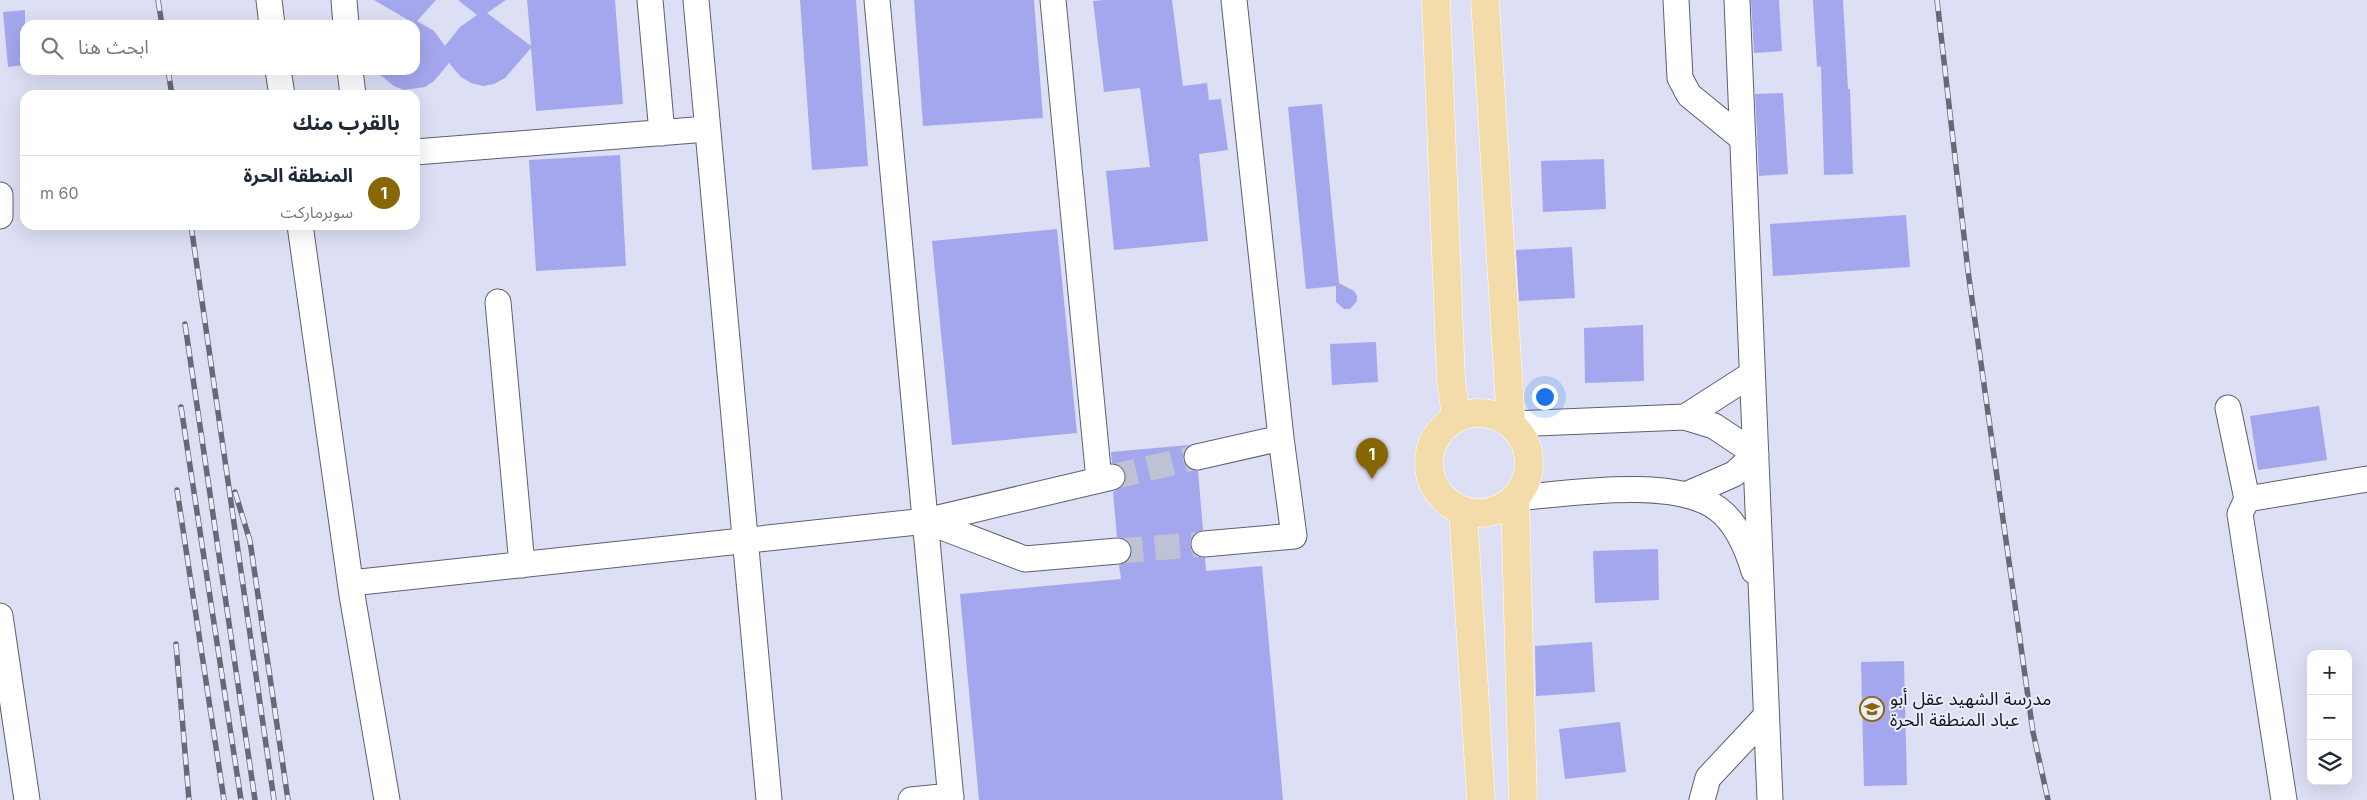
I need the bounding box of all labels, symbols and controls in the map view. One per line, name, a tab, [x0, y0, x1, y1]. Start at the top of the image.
search box	[20, 20, 420, 75]
icon: search	[38, 34, 66, 62]
text: ابحث هنا	[78, 36, 149, 59]
text: بالقرب منك	[293, 110, 400, 135]
text: المنطقة الحرة	[243, 164, 353, 187]
text: 60 m	[40, 183, 79, 203]
text: 1	[381, 183, 387, 203]
text: سوبرماركت	[281, 202, 353, 222]
your location	[1532, 384, 1558, 410]
pin: 1	[1356, 438, 1388, 479]
map controls	[2307, 650, 2352, 785]
button: +	[2307, 650, 2352, 695]
place label: مدرسة الشهيد عقل أبو عباد المنطقة الحرة	[1890, 688, 2052, 731]
button: −	[2307, 695, 2352, 740]
school or university icon: مدرسة الشهيد عقل أبو عباد المنطقة الحرة	[1859, 696, 1885, 722]
button: layers	[2307, 740, 2352, 785]

